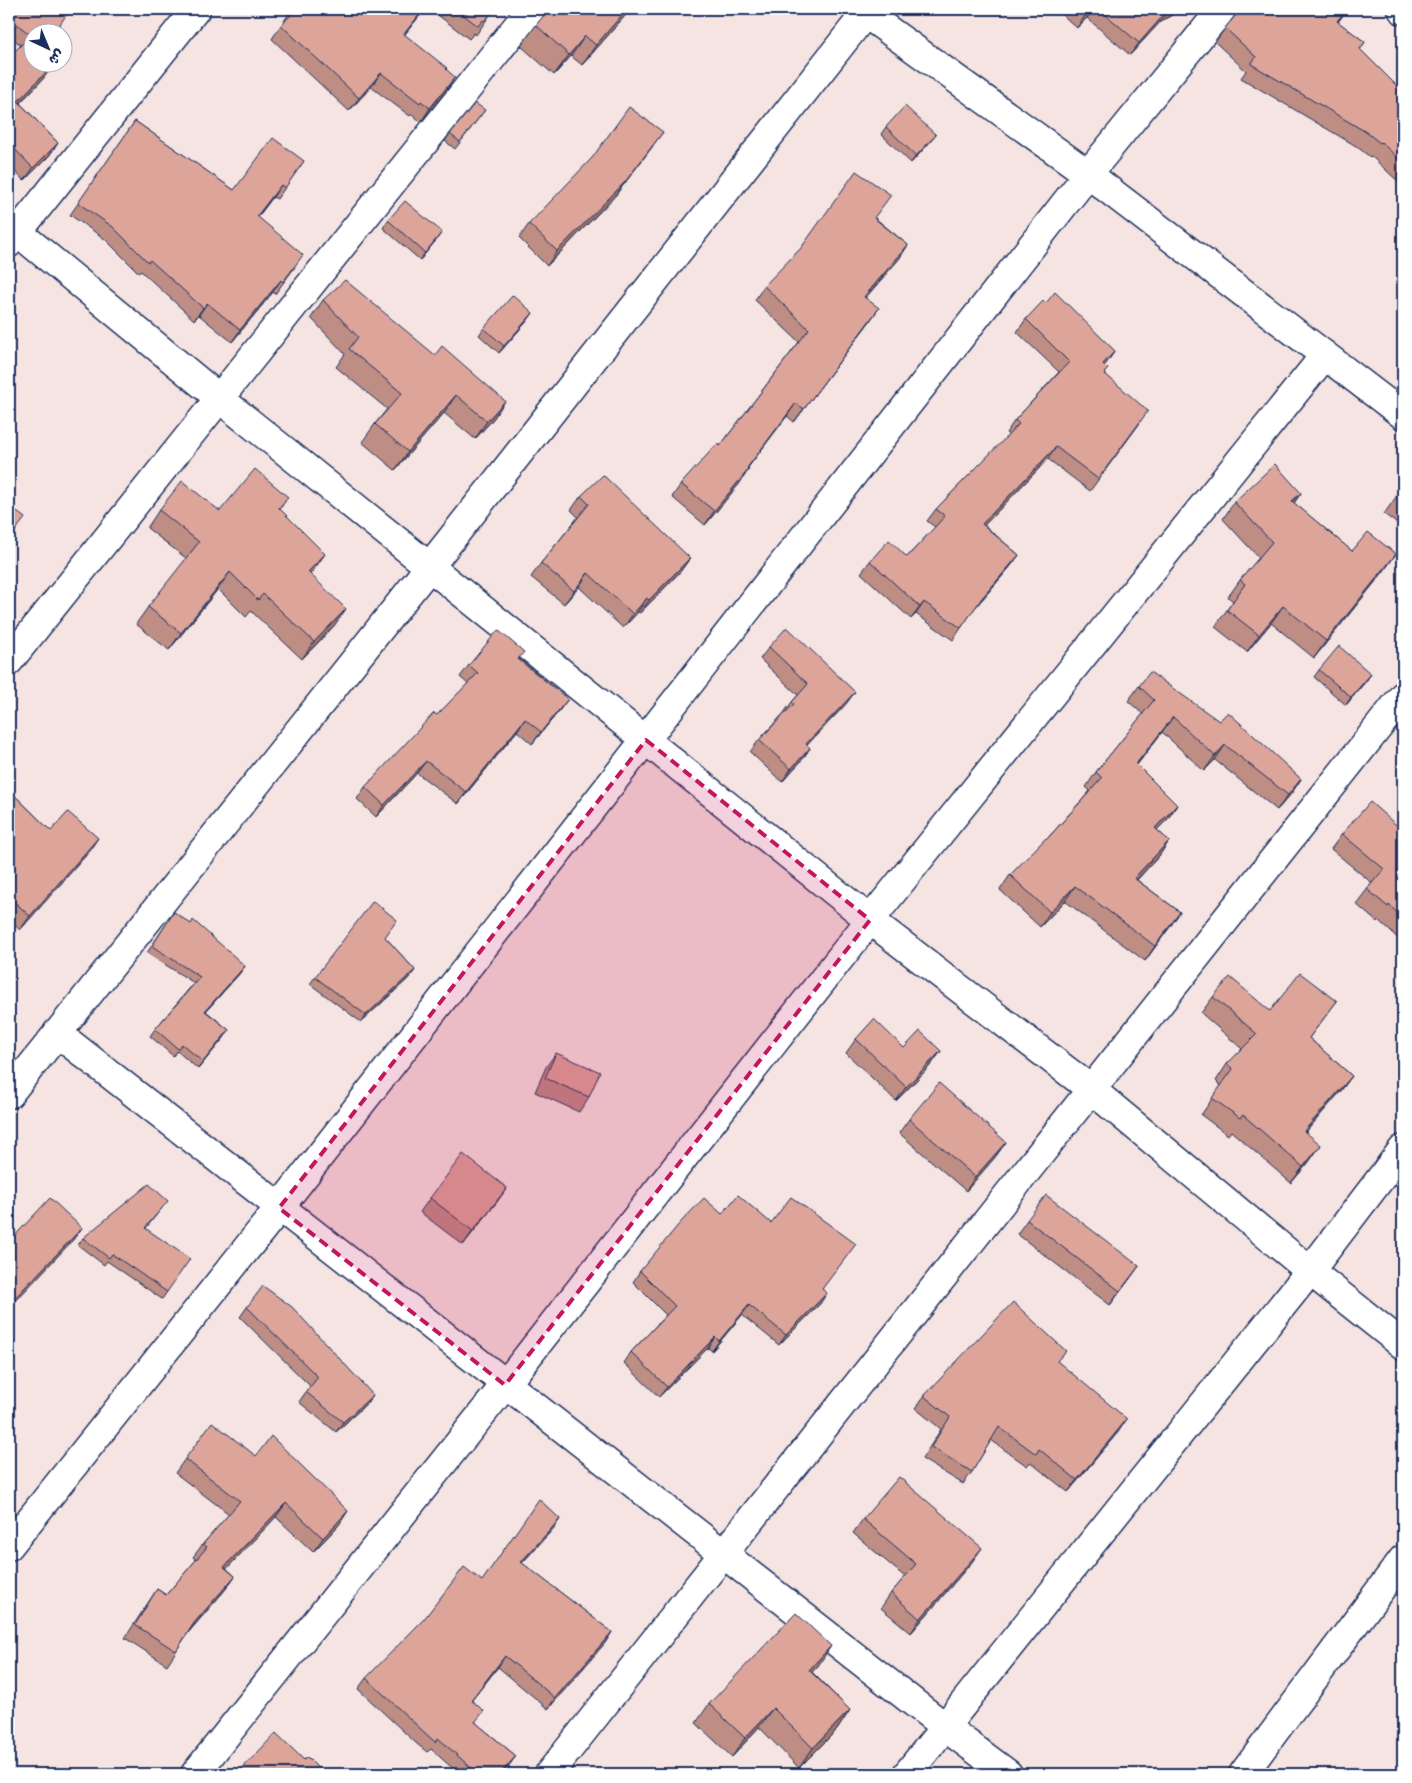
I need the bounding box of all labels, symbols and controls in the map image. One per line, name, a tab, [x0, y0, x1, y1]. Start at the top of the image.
north arrow	[22, 22, 72, 72]
text: ش	[45, 46, 70, 70]

